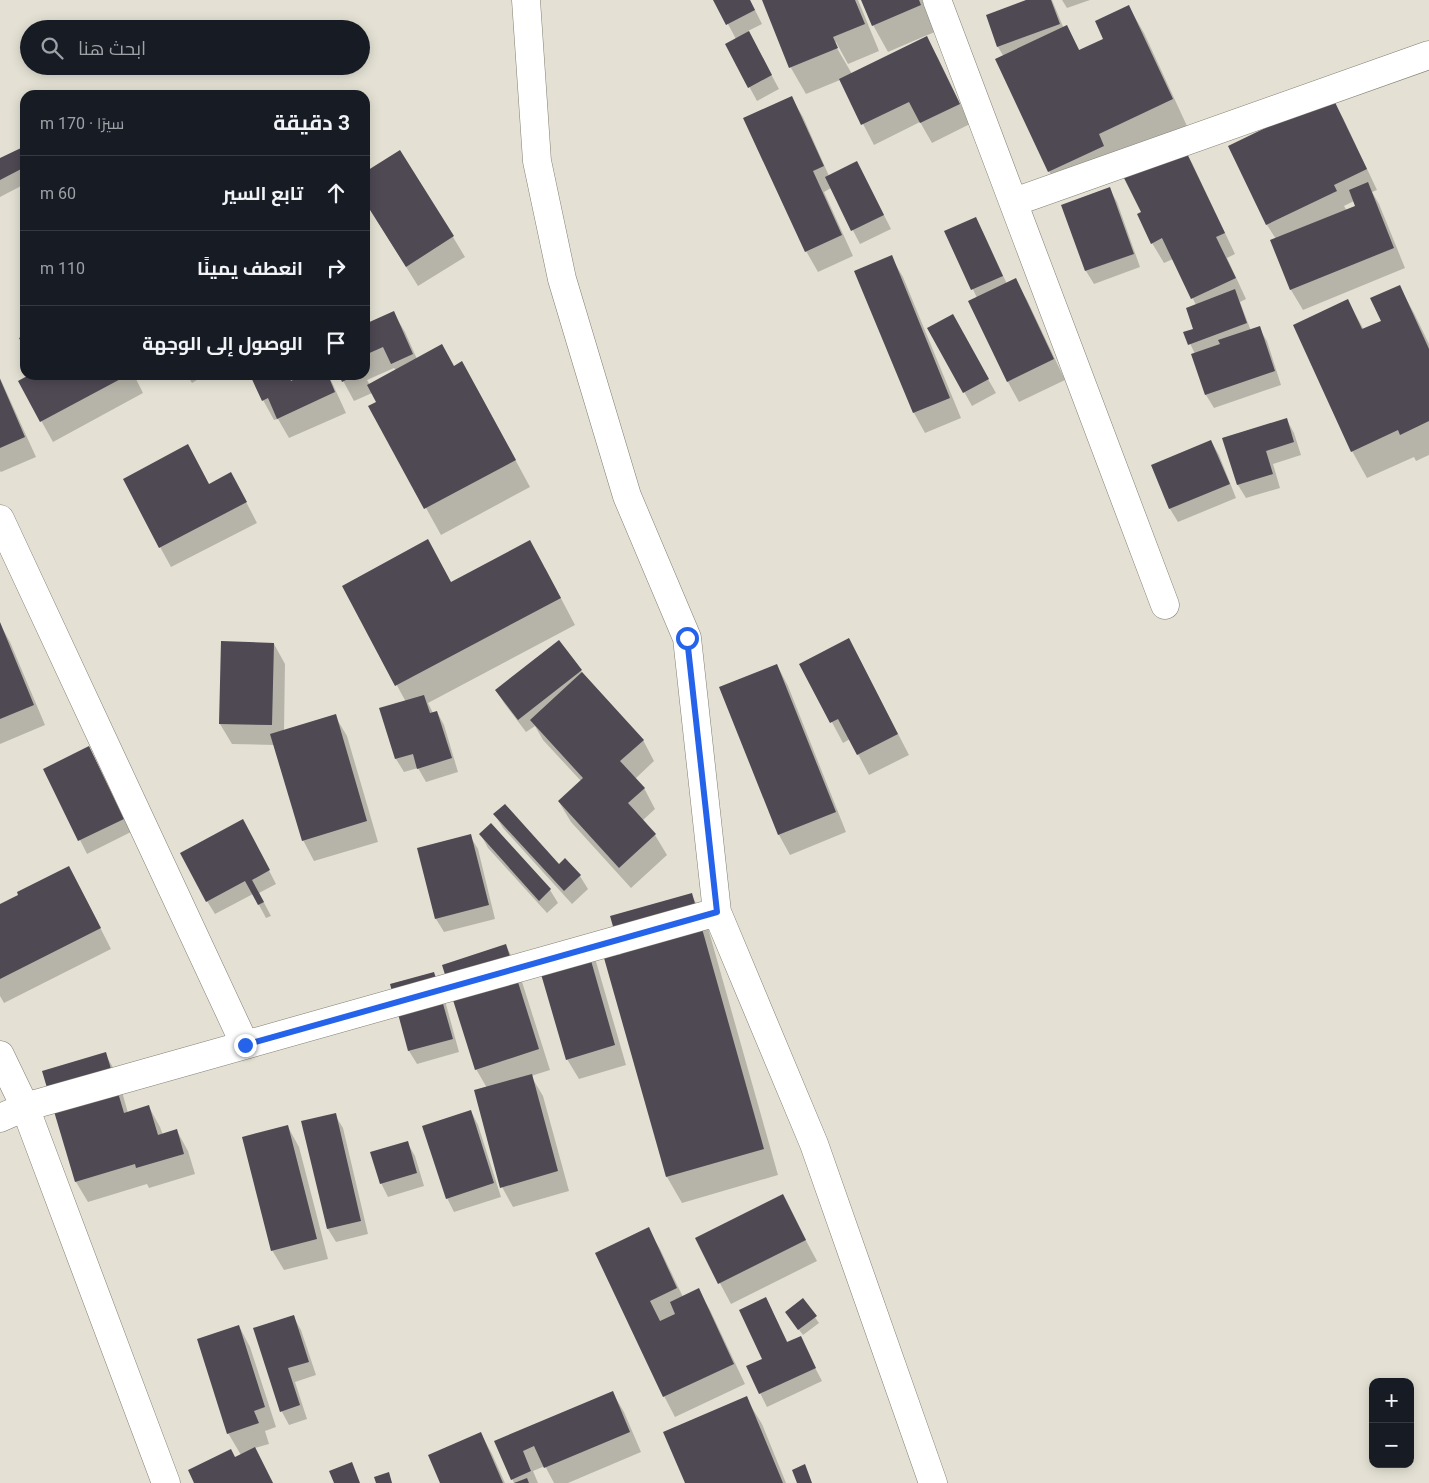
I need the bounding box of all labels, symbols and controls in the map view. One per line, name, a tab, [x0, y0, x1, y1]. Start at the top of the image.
search box	[20, 20, 370, 75]
icon: search	[38, 34, 66, 62]
text: ابحث هنا	[78, 37, 146, 60]
text: 3 دقيقة	[273, 111, 350, 135]
text: سيرًا · 170 m	[40, 114, 124, 133]
icon: ahead	[322, 179, 350, 207]
text: تابع السير	[223, 182, 303, 205]
text: 60 m	[40, 184, 76, 203]
icon: right	[322, 254, 350, 282]
text: انعطف يمينًا	[197, 257, 303, 280]
text: 110 m	[40, 259, 85, 278]
icon: arrive	[322, 329, 350, 357]
text: الوصول إلى الوجهة	[142, 332, 303, 355]
route start	[676, 627, 699, 650]
route end	[234, 1034, 257, 1057]
map controls	[1369, 1378, 1414, 1468]
button: +	[1369, 1378, 1414, 1423]
button: −	[1369, 1423, 1414, 1468]

